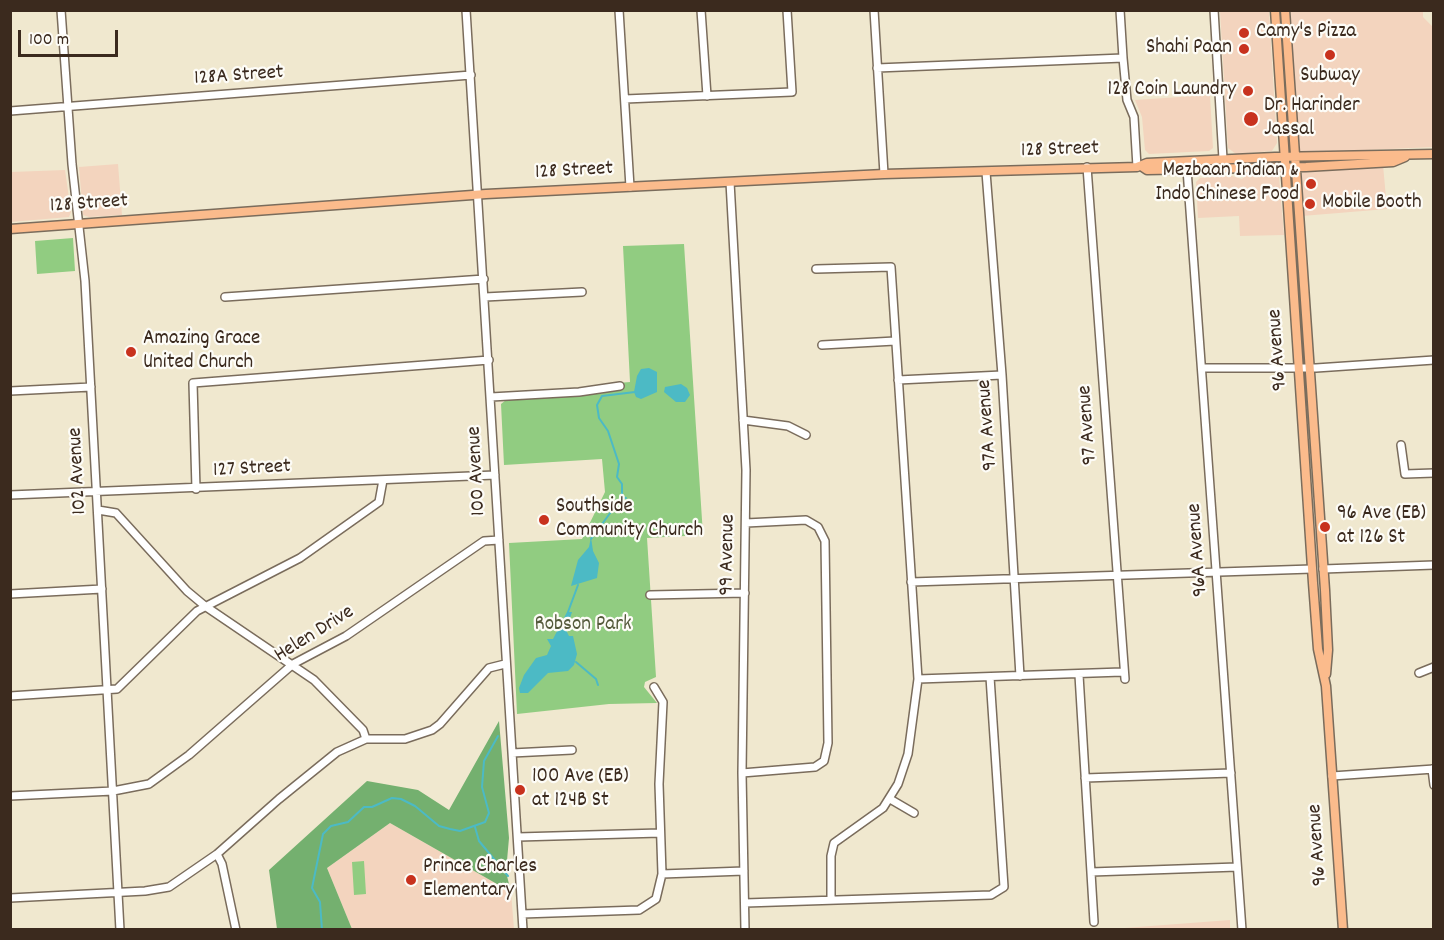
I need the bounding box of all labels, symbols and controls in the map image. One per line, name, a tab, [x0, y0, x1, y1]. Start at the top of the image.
scale bar	[21, 18, 122, 56]
place label: Camy's Pizza	[1256, 20, 1356, 46]
marker: Camy's Pizza	[1237, 26, 1251, 40]
text: 100 m	[29, 28, 69, 53]
place label: Shahi Paan	[1146, 36, 1232, 62]
marker: Shahi Paan	[1237, 42, 1251, 56]
marker: Subway	[1323, 48, 1337, 62]
street label: 128A Street	[193, 61, 285, 93]
place label: Subway	[1300, 64, 1360, 90]
place label: 128 Coin Laundry	[1108, 78, 1236, 104]
marker: 128 Coin Laundry	[1241, 84, 1255, 98]
place label: Dr. Harinder Jassal	[1264, 94, 1360, 144]
marker: Dr. Harinder Jassal	[1242, 110, 1260, 128]
street label: 128 Street	[1021, 137, 1099, 165]
street label: 128 Street	[534, 157, 614, 187]
place label: Mezbaan Indian & Indo Chinese Food	[1155, 159, 1299, 209]
marker: Mezbaan Indian & Indo Chinese Food	[1304, 177, 1318, 191]
street label: 128 Street	[49, 190, 129, 220]
place label: Mobile Booth	[1322, 191, 1422, 217]
marker: Mobile Booth	[1303, 197, 1317, 211]
street label: 96 Avenue	[1264, 308, 1294, 392]
place label: Amazing Grace United Church	[143, 327, 260, 377]
marker: Amazing Grace United Church	[124, 345, 138, 359]
street label: 97A Avenue	[973, 379, 1005, 471]
street label: 97 Avenue	[1074, 384, 1104, 466]
street label: 100 Avenue	[463, 426, 493, 516]
street label: 102 Avenue	[64, 427, 94, 515]
street label: 127 Street	[213, 455, 291, 485]
place label: Southside Community Church	[556, 495, 703, 545]
street label: 96A Avenue	[1183, 502, 1215, 598]
place label: 96 Ave (EB) at 126 St	[1337, 502, 1426, 552]
marker: Southside Community Church	[537, 513, 551, 527]
street label: 99 Avenue	[716, 514, 742, 596]
marker: 96 Ave (EB) at 126 St	[1318, 520, 1332, 534]
street label: Helen Drive	[270, 601, 360, 669]
park label: Robson Park	[534, 613, 632, 639]
place label: 100 Ave (EB) at 124B St	[532, 765, 629, 815]
marker: 100 Ave (EB) at 124B St	[513, 783, 527, 797]
street label: 96 Avenue	[1304, 803, 1334, 887]
place label: Prince Charles Elementary	[423, 855, 537, 905]
marker: Prince Charles Elementary	[404, 873, 418, 887]

